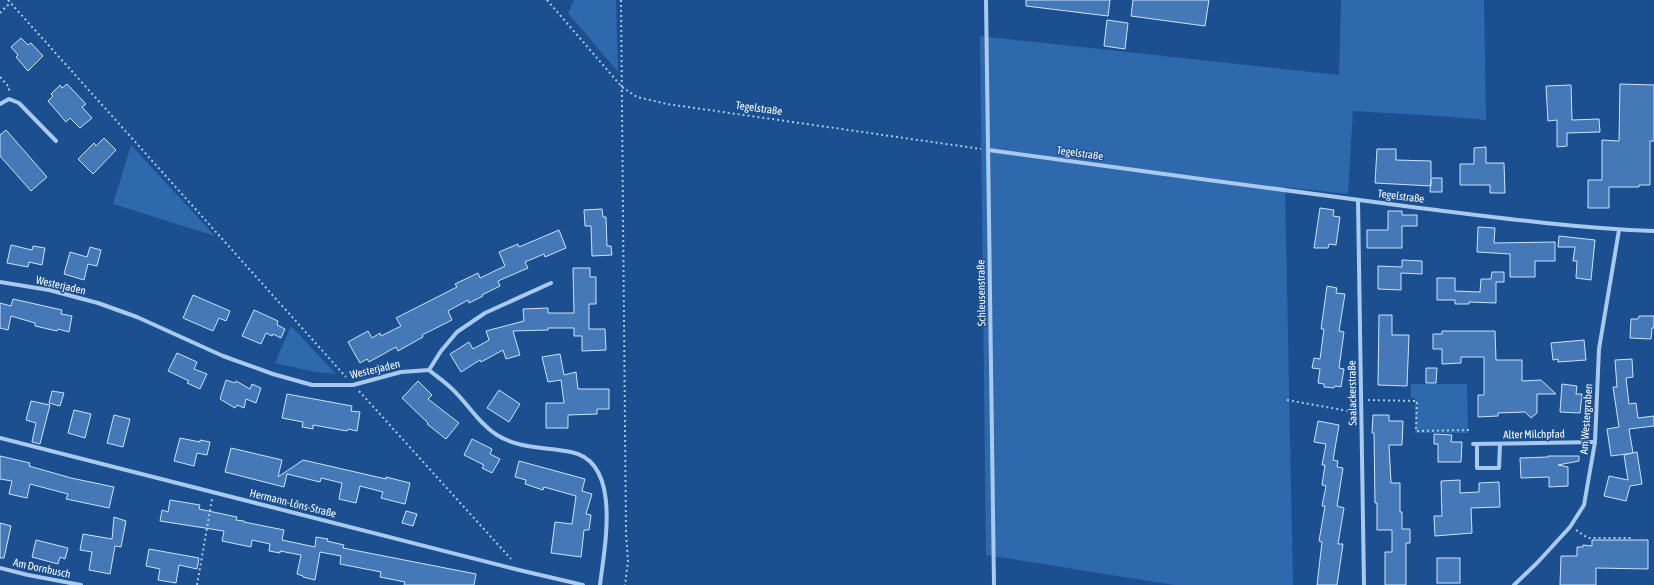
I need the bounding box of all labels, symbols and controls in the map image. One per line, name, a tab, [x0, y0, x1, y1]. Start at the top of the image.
street label: Tegelstraße	[735, 99, 783, 117]
street label: Tegelstraße	[1056, 144, 1104, 162]
street label: Tegelstraße	[1377, 187, 1425, 205]
street label: Schleusenstraße	[974, 260, 988, 326]
street label: Westerjaden	[35, 273, 87, 297]
street label: Westerjaden	[349, 357, 401, 381]
street label: Saalackerstraße	[1345, 360, 1359, 426]
street label: Am Westergraben	[1578, 383, 1594, 455]
street label: Alter Milchpfad	[1503, 427, 1565, 441]
street label: Hermann-Löns-Straße	[249, 486, 337, 520]
street label: Am Dornbusch	[12, 556, 72, 580]

